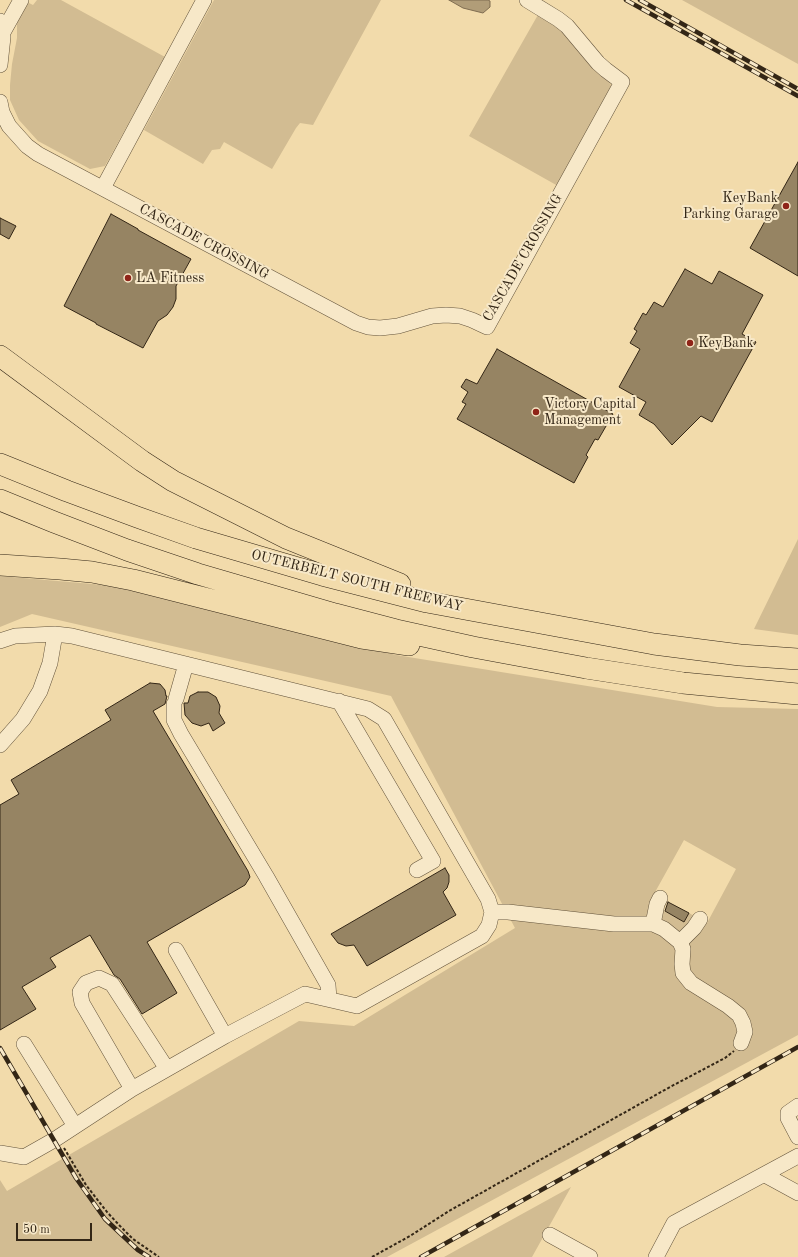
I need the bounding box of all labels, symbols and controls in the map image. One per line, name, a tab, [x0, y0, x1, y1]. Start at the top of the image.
place label: KeyBank Parking Garage	[683, 190, 778, 222]
street label: CASCADE CROSSING	[480, 191, 566, 325]
street label: CASCADE CROSSING	[136, 201, 272, 283]
marker: KeyBank Parking Garage	[781, 201, 791, 211]
place label: LA Fitness	[136, 270, 204, 286]
marker: LA Fitness	[123, 273, 133, 283]
place label: KeyBank	[698, 335, 754, 351]
marker: KeyBank	[685, 338, 695, 348]
place label: Victory Capital Management	[544, 396, 636, 428]
marker: Victory Capital Management	[531, 407, 541, 417]
street label: OUTERBELT SOUTH FREEWAY	[249, 547, 465, 615]
scale bar	[18, 1215, 94, 1241]
text: 50 m	[23, 1224, 50, 1236]

